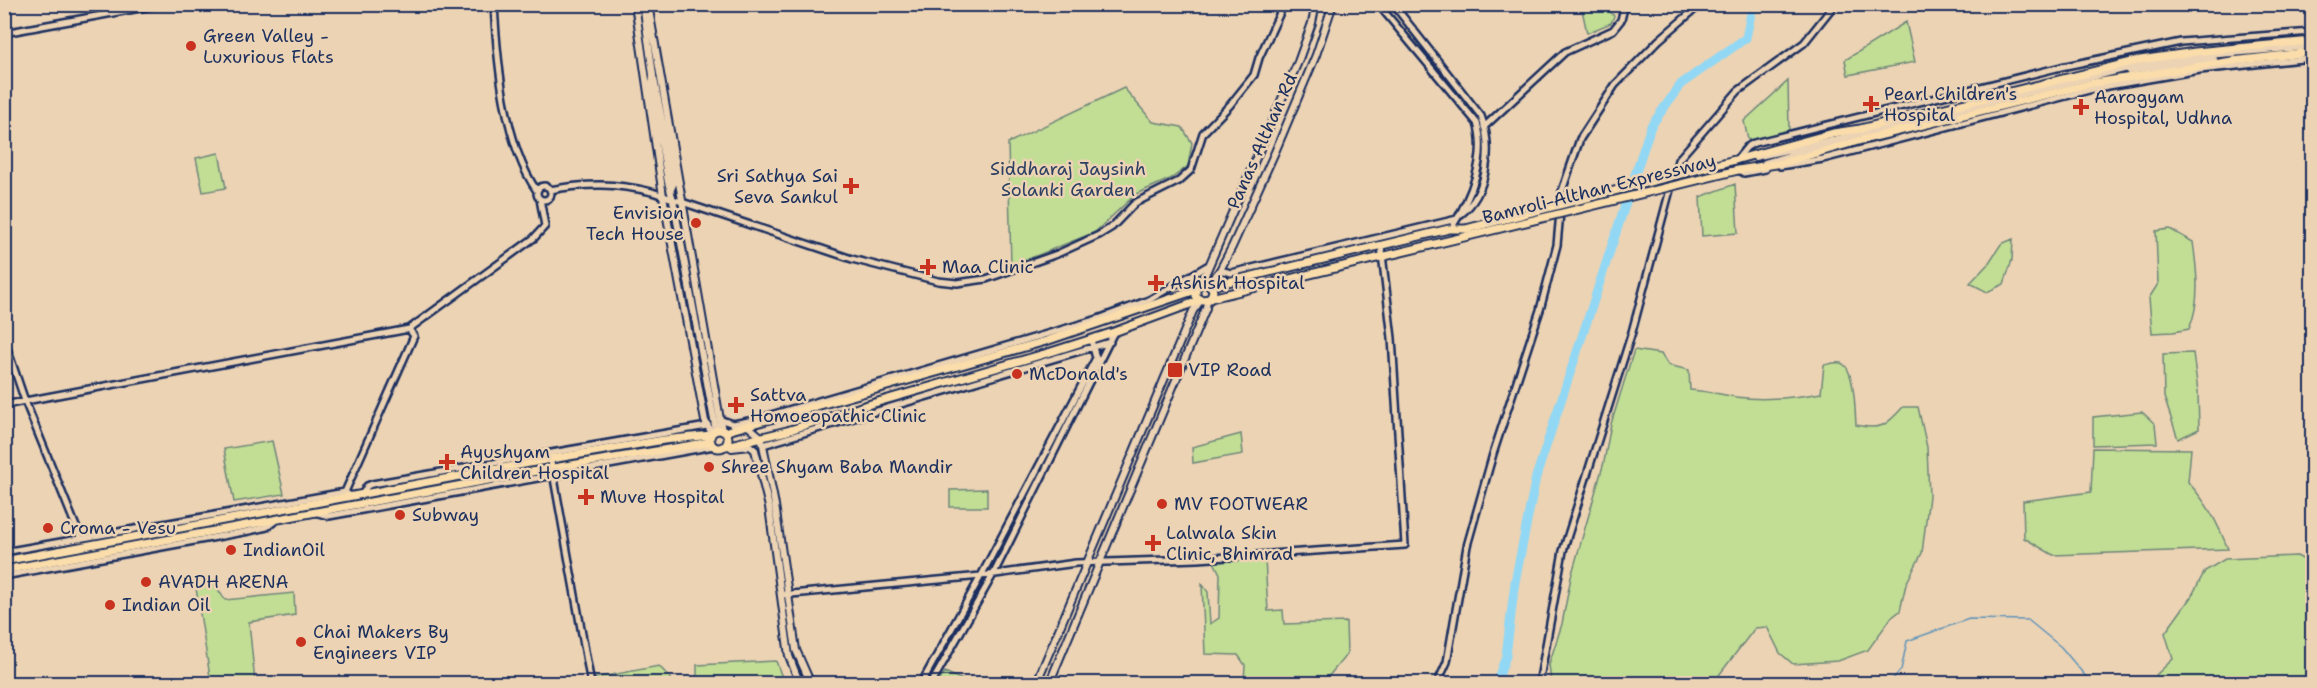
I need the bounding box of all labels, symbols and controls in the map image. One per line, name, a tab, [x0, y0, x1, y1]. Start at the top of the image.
place label: Green Valley - Luxurious Flats	[203, 24, 334, 69]
marker: Green Valley - Luxurious Flats	[184, 39, 198, 53]
street label: Panas Althan Rd	[1221, 69, 1303, 213]
place label: Pearl Children's Hospital	[1884, 82, 2017, 127]
place label: Aarogyam Hospital, Udhna	[2094, 85, 2232, 130]
marker: Pearl Children's Hospital	[1862, 95, 1880, 113]
marker: Aarogyam Hospital, Udhna	[2072, 98, 2090, 116]
street label: Bamroli-Althan Expressway	[1480, 148, 1718, 230]
park label: Siddharaj Jaysinh Solanki Garden	[990, 157, 1146, 202]
place label: Sri Sathya Sai Seva Sankul	[717, 164, 839, 209]
marker: Sri Sathya Sai Seva Sankul	[842, 177, 860, 195]
place label: Envision Tech House	[586, 201, 684, 246]
marker: Envision Tech House	[689, 216, 703, 230]
place label: Maa Clinic	[942, 255, 1034, 279]
marker: Maa Clinic	[919, 258, 937, 276]
place label: Ashish Hospital	[1170, 271, 1305, 295]
marker: Ashish Hospital	[1147, 274, 1165, 292]
place label: VIP Road	[1188, 358, 1272, 382]
marker: VIP Road	[1166, 361, 1184, 379]
place label: McDonald's	[1029, 362, 1128, 386]
marker: McDonald's	[1010, 367, 1024, 381]
place label: Sattva Homoeopathic Clinic	[750, 383, 927, 428]
marker: Sattva Homoeopathic Clinic	[727, 396, 745, 414]
place label: Ayushyam Children Hospital	[460, 440, 610, 485]
marker: Ayushyam Children Hospital	[438, 453, 456, 471]
place label: Shree Shyam Baba Mandir	[721, 455, 953, 479]
marker: Shree Shyam Baba Mandir	[702, 460, 716, 474]
place label: Muve Hospital	[600, 485, 725, 509]
marker: Muve Hospital	[577, 488, 595, 506]
place label: MV FOOTWEAR	[1174, 492, 1308, 516]
marker: MV FOOTWEAR	[1155, 497, 1169, 511]
place label: Subway	[412, 503, 479, 527]
marker: Subway	[393, 508, 407, 522]
place label: Croma - Vesu	[60, 516, 176, 540]
marker: Croma - Vesu	[41, 521, 55, 535]
place label: Lalwala Skin Clinic, Bhimrad	[1166, 521, 1293, 566]
marker: Lalwala Skin Clinic, Bhimrad	[1144, 534, 1162, 552]
place label: IndianOil	[243, 538, 326, 562]
marker: IndianOil	[224, 543, 238, 557]
place label: AVADH ARENA	[158, 570, 289, 594]
marker: AVADH ARENA	[139, 575, 153, 589]
place label: Indian Oil	[122, 593, 211, 617]
marker: Indian Oil	[103, 598, 117, 612]
place label: Chai Makers By Engineers VIP	[313, 620, 449, 665]
marker: Chai Makers By Engineers VIP	[294, 635, 308, 649]

